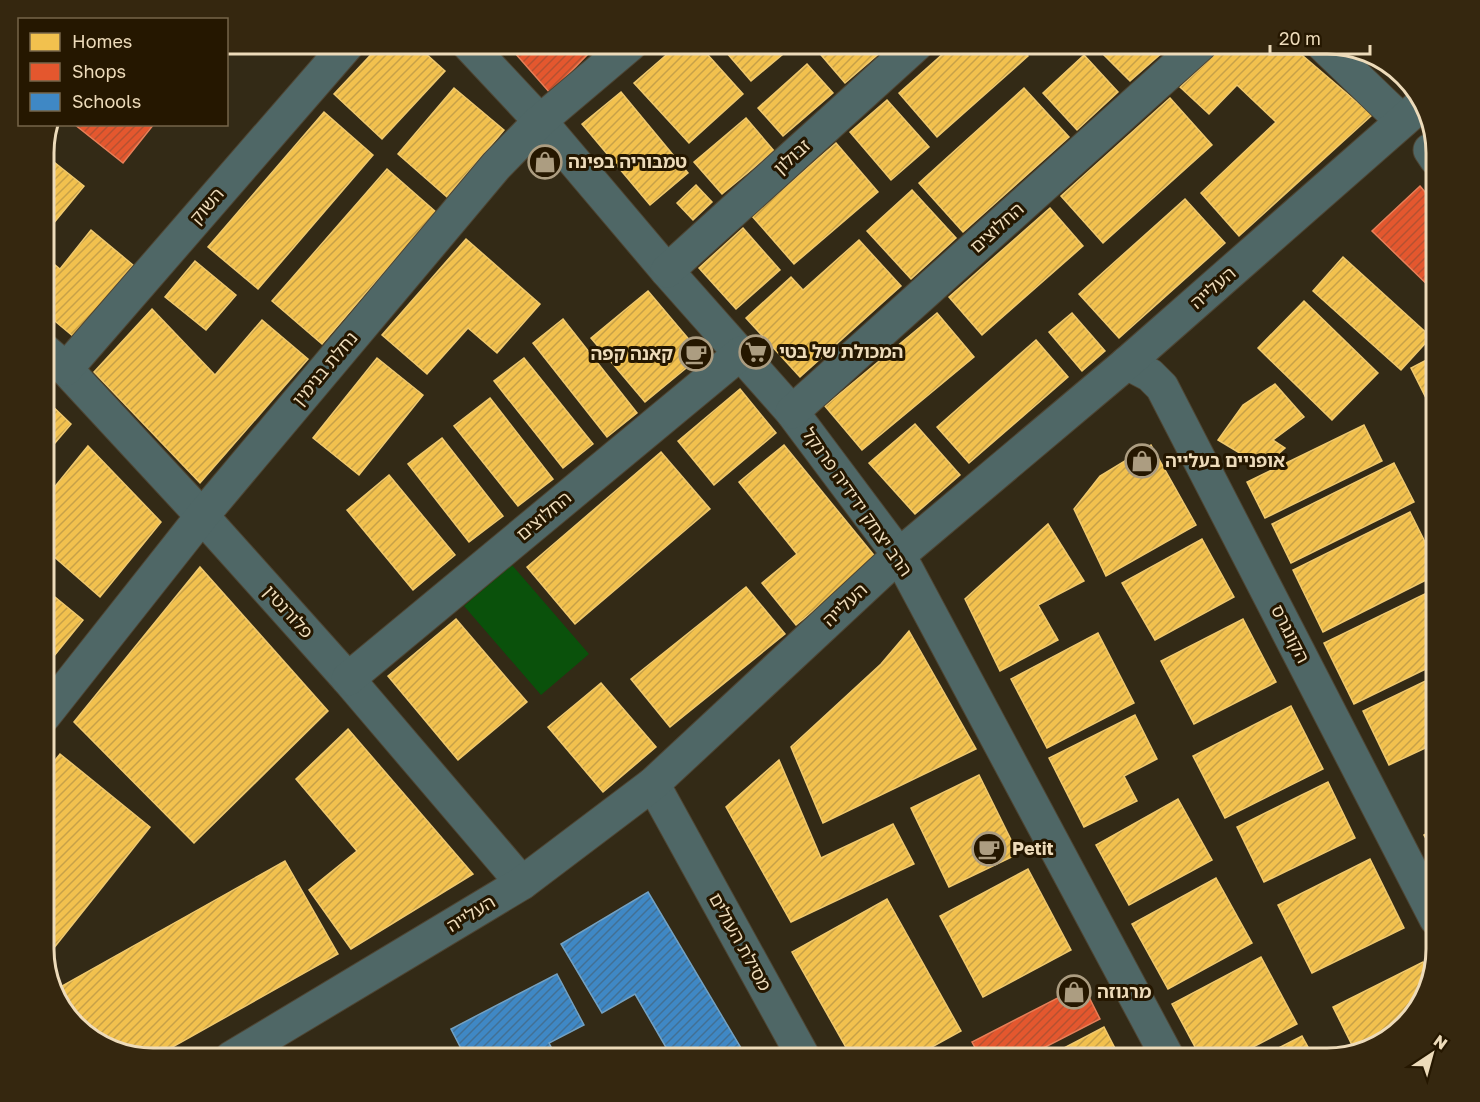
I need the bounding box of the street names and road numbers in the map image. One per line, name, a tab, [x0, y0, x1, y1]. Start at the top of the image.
street label: זבולון	[768, 134, 814, 179]
street label: השוק	[184, 183, 228, 228]
street label: החלוצים	[965, 197, 1028, 257]
street label: העלייה	[1185, 262, 1240, 313]
street label: נחלת בנימין	[287, 327, 362, 410]
street label: הרב יצחק ידידיה פרנקל	[798, 423, 917, 580]
street label: החלוצים	[511, 486, 575, 544]
street label: העלייה	[817, 578, 871, 630]
street label: פלורנטין	[259, 580, 318, 642]
street label: הקונגרס	[1267, 601, 1315, 666]
street label: מסילת העולים	[705, 889, 777, 994]
street label: העלייה	[442, 890, 499, 936]

